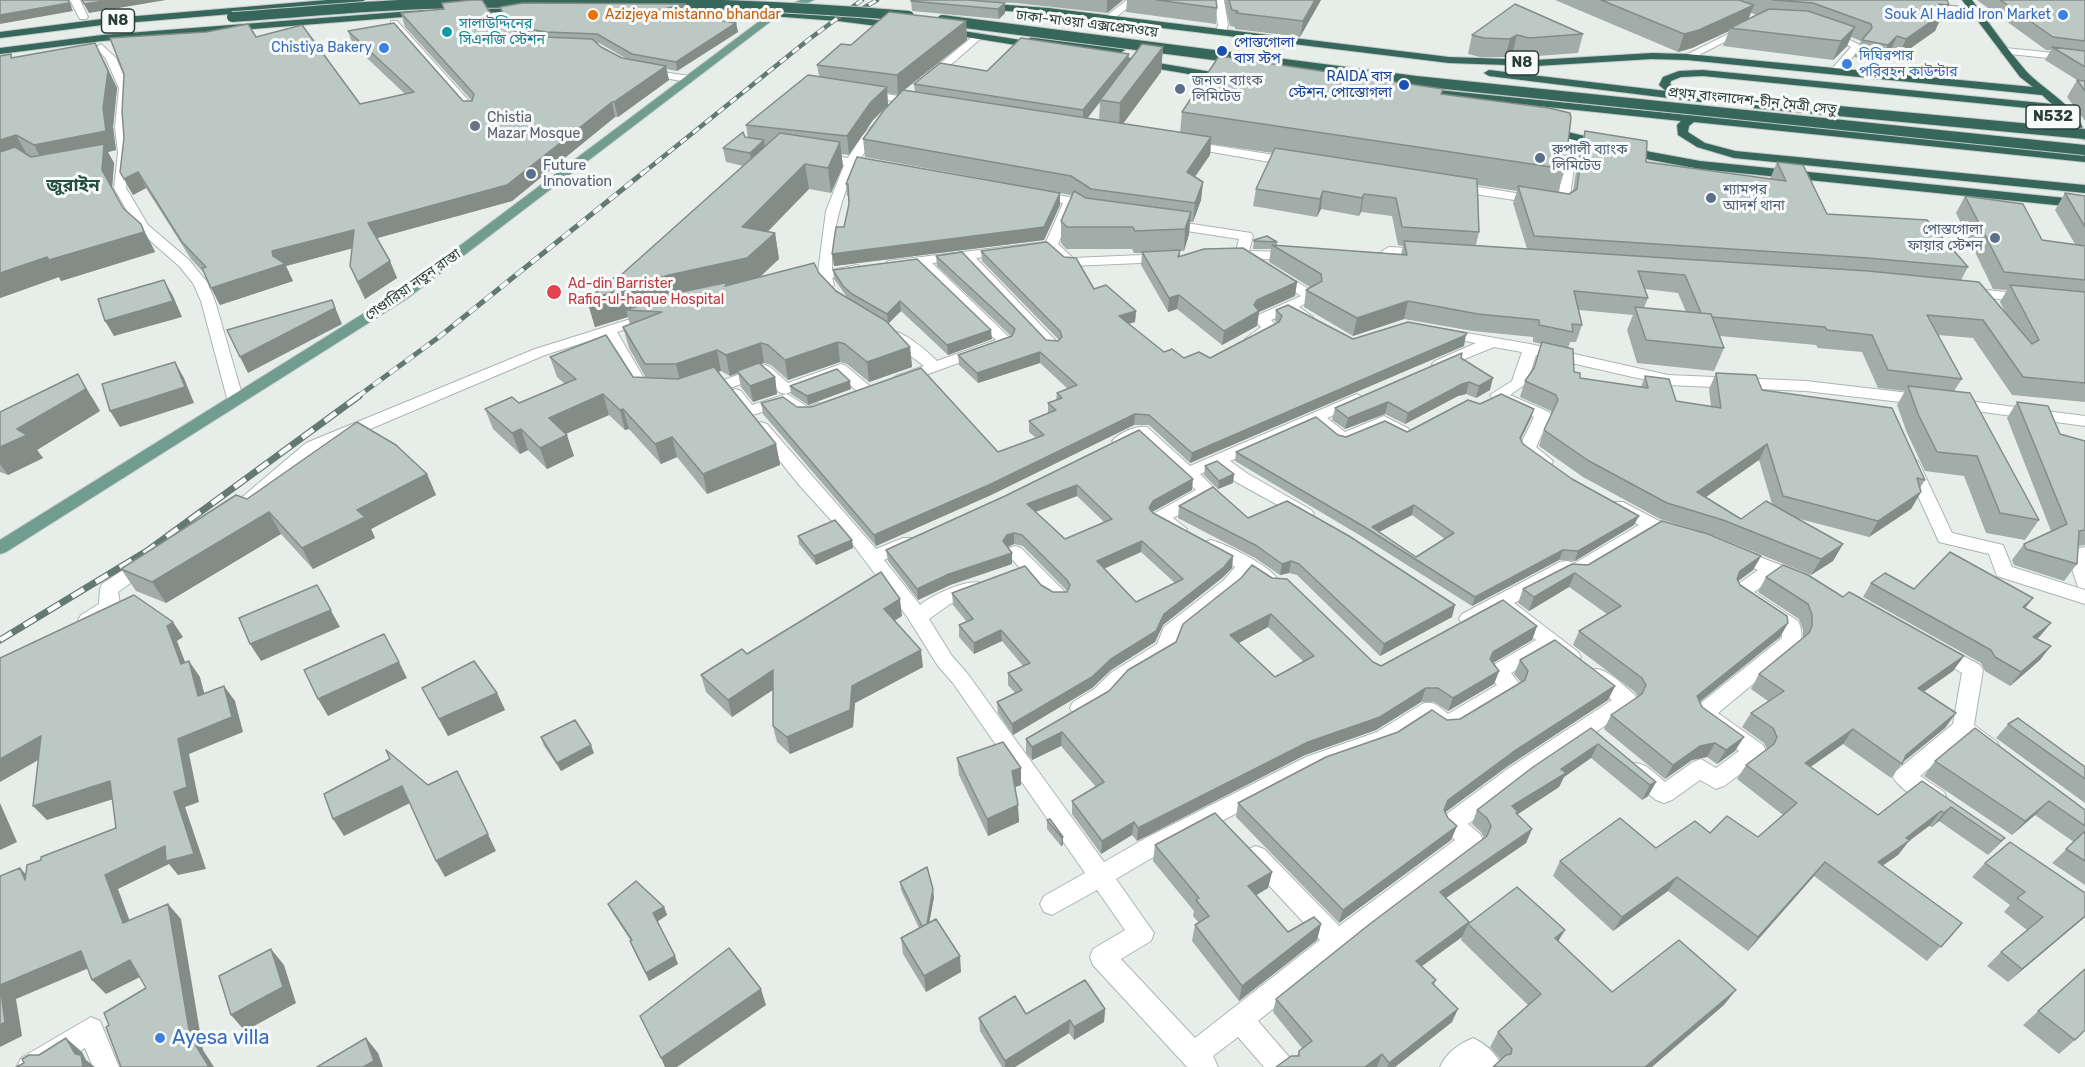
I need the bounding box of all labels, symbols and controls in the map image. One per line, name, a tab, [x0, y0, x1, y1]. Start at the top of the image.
place label: Azizjeya mistanno bhandar	[605, 7, 781, 23]
street label: ঢাকা-মাওয়া এক্সপ্রেসওয়ে	[1015, 7, 1159, 41]
place label: Souk Al Hadid Iron Market	[1884, 7, 2051, 23]
marker: Azizjeya mistanno bhandar	[586, 8, 600, 22]
marker: Souk Al Hadid Iron Market	[2056, 8, 2070, 22]
road number: N8	[102, 9, 134, 33]
place label: সালাউদ্দিনের সিএনজি স্টেশন	[459, 16, 545, 48]
marker: সালাউদ্দিনের সিএনজি স্টেশন	[440, 25, 454, 39]
place label: পোস্তগোলা বাস স্টপ	[1234, 35, 1294, 68]
place label: Chistiya Bakery	[271, 40, 372, 56]
marker: Chistiya Bakery	[377, 41, 391, 55]
marker: পোস্তগোলা বাস স্টপ	[1215, 44, 1229, 58]
place label: দিঘিরপার পরিবহন কাউন্টার	[1859, 48, 1957, 80]
road number: N8	[1506, 51, 1538, 75]
marker: দিঘিরপার পরিবহন কাউন্টার	[1840, 57, 1854, 71]
place label: RAIDA বাস স্টেশন, পোস্তোগলা	[1288, 69, 1392, 102]
place label: জনতা ব্যাংক লিমিটেড	[1192, 73, 1263, 106]
marker: RAIDA বাস স্টেশন, পোস্তোগলা	[1397, 78, 1411, 92]
marker: জনতা ব্যাংক লিমিটেড	[1173, 82, 1187, 96]
street label: প্রথম বাংলাদেশ-চীন মৈত্রী সেতু	[1667, 84, 1837, 118]
road number: N532	[2026, 105, 2080, 129]
place label: Chistia Mazar Mosque	[487, 110, 580, 142]
marker: Chistia Mazar Mosque	[468, 119, 482, 133]
place label: রুপালী ব্যাংক লিমিটেড	[1552, 142, 1627, 174]
marker: রুপালী ব্যাংক লিমিটেড	[1533, 151, 1547, 165]
place label: Future Innovation	[543, 158, 612, 190]
marker: Future Innovation	[524, 167, 538, 181]
district label: জুরাইন	[46, 175, 100, 197]
place label: শ্যামপুর আদর্শ থানা	[1723, 182, 1785, 214]
marker: শ্যামপুর আদর্শ থানা	[1704, 191, 1718, 205]
place label: পোস্তগোলা ফায়ার স্টেশন	[1908, 222, 1983, 255]
marker: পোস্তগোলা ফায়ার স্টেশন	[1988, 231, 2002, 245]
street label: গেণ্ডারিয়া নতুন রাস্তা	[362, 246, 464, 324]
place label: Ad-din Barrister Rafiq-ul-haque Hospital	[568, 276, 724, 308]
marker: Ad-din Barrister Rafiq-ul-haque Hospital	[545, 283, 563, 301]
place label: Ayesa villa	[172, 1026, 269, 1050]
marker: Ayesa villa	[153, 1031, 167, 1045]

